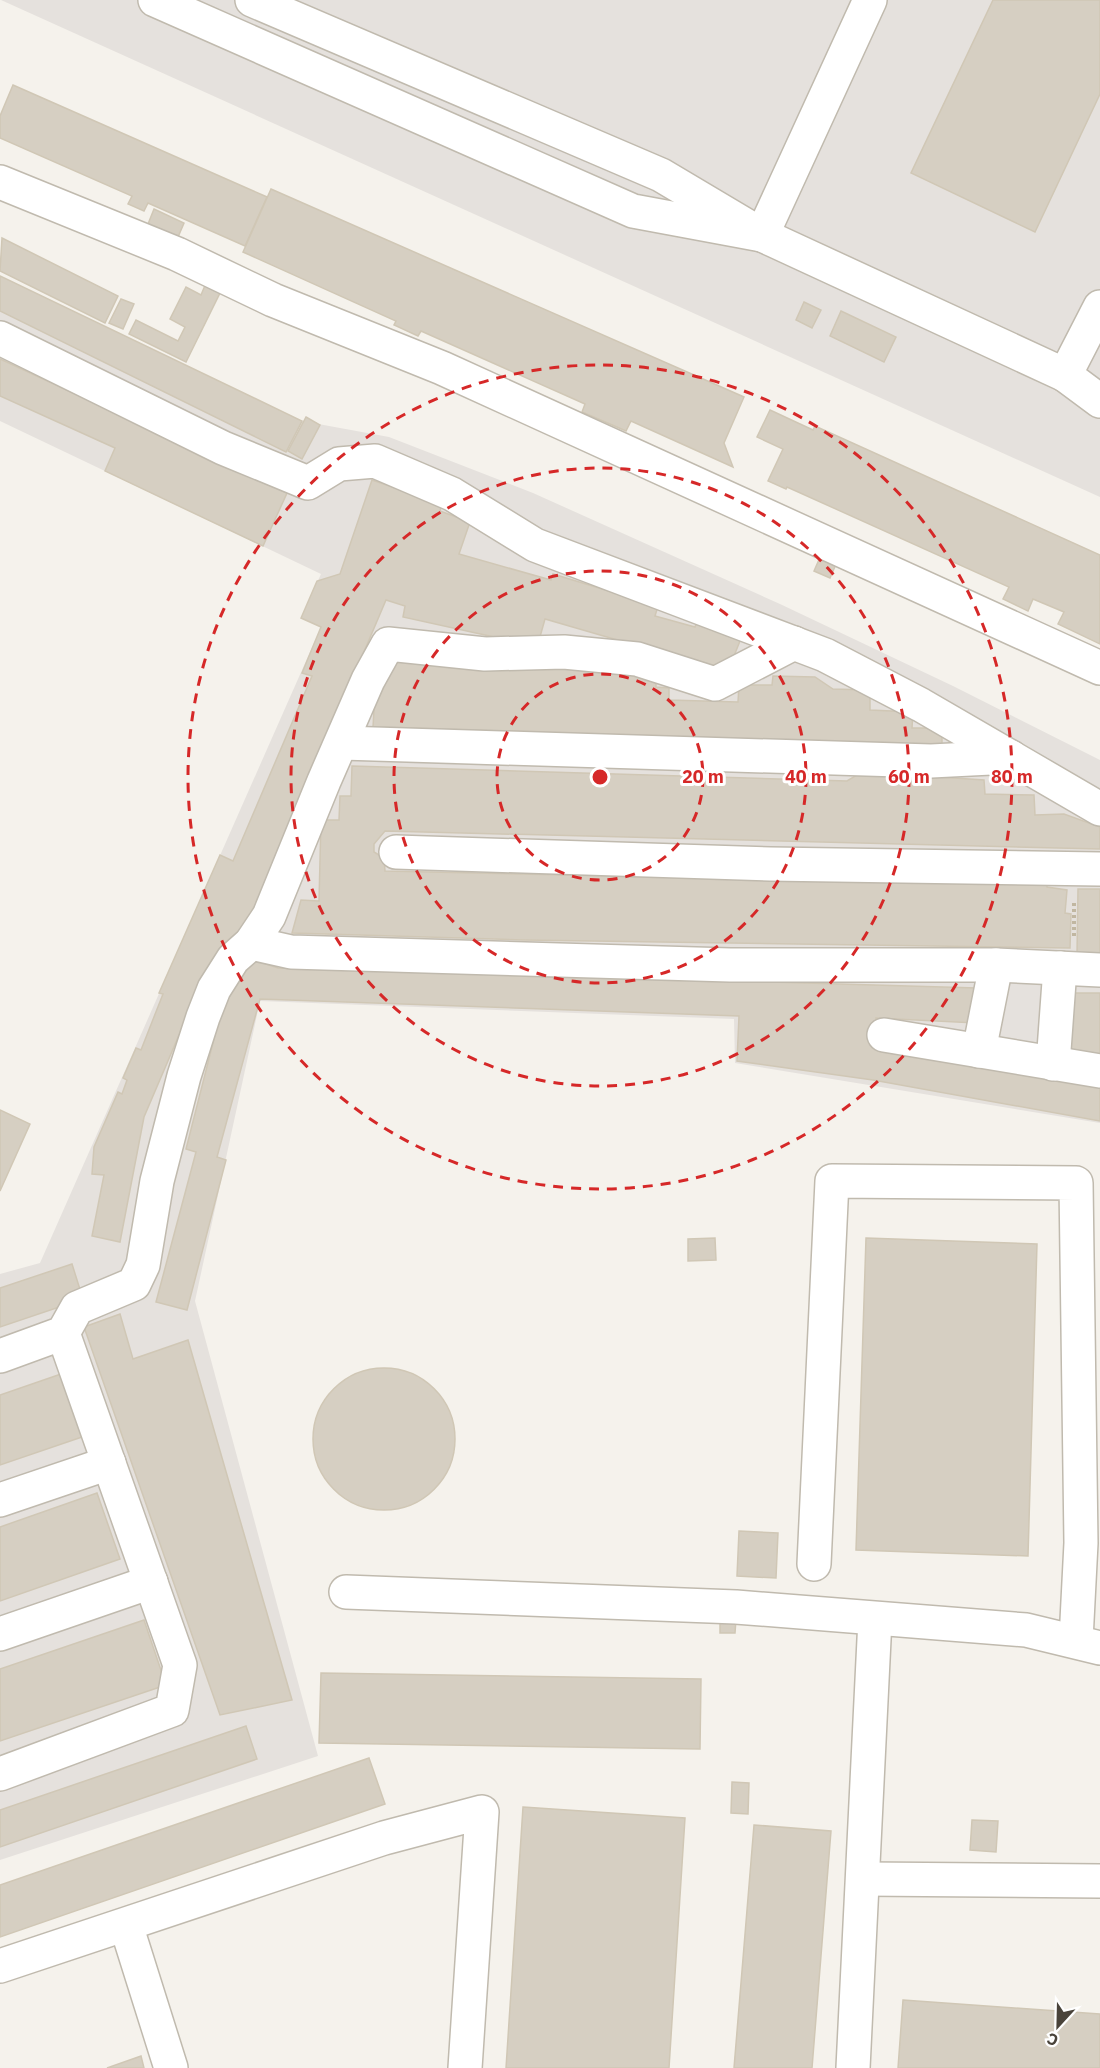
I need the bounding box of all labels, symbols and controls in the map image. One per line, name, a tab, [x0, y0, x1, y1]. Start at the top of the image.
text: 20 m	[682, 765, 724, 788]
text: 40 m	[785, 765, 827, 788]
text: 60 m	[888, 765, 930, 788]
text: 80 m	[991, 765, 1033, 788]
centre of rings	[590, 767, 610, 787]
north arrow	[1028, 1996, 1088, 2056]
text: С	[1044, 2029, 1061, 2051]

